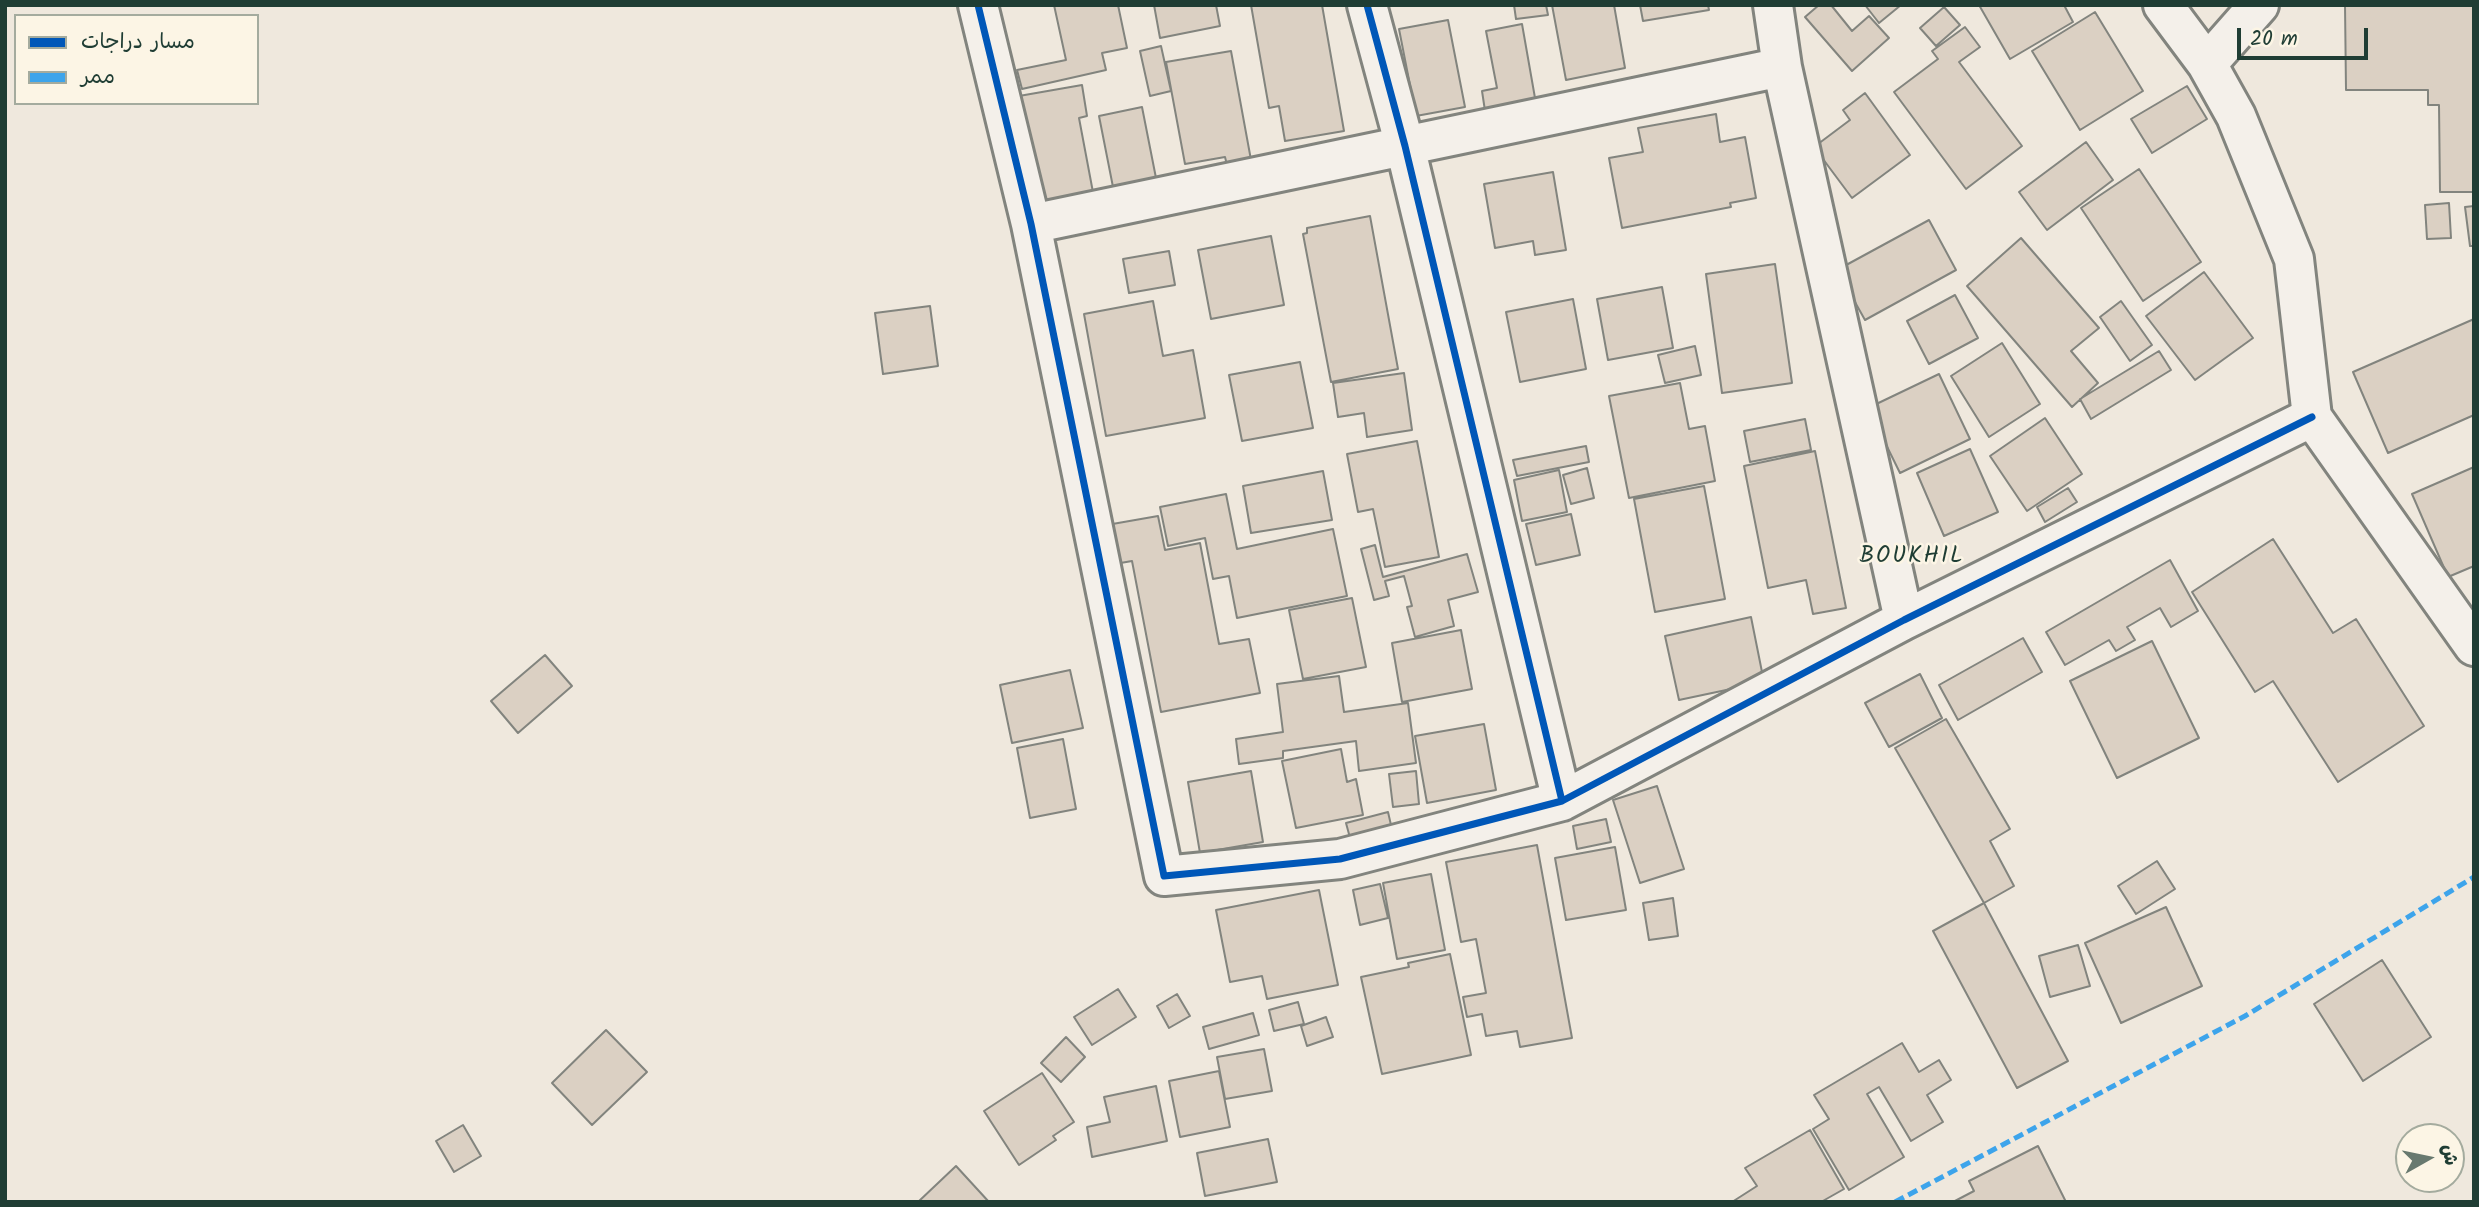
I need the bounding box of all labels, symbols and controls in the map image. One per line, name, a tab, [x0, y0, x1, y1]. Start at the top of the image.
legend	[14, 14, 259, 105]
scale bar	[2241, 14, 2372, 58]
text: 20 m	[2250, 23, 2298, 56]
text: مسار دراجات	[81, 26, 195, 59]
text: ممر	[81, 61, 115, 94]
district label: BOUKHIL	[1860, 544, 1964, 572]
north arrow	[2395, 1123, 2465, 1193]
text: ش	[2432, 1142, 2465, 1168]

